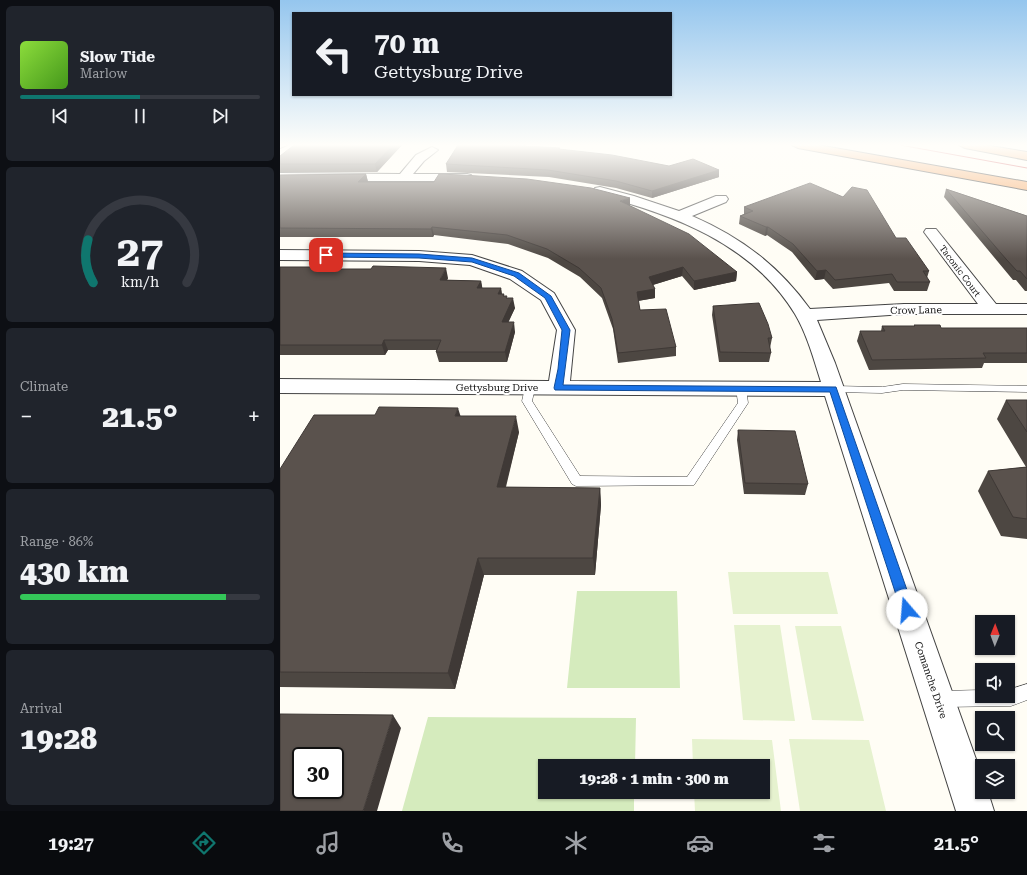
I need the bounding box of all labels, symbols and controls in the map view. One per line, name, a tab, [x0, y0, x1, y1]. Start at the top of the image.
text: 70 m	[374, 27, 439, 60]
icon: left	[308, 28, 360, 80]
text: Slow Tide	[80, 48, 155, 66]
text: Gettysburg Drive	[374, 61, 523, 82]
text: Marlow	[80, 66, 127, 81]
icon: previous	[49, 105, 71, 127]
icon: pause	[129, 105, 151, 127]
icon: next	[209, 105, 231, 127]
text: 27	[117, 226, 163, 275]
pin	[309, 238, 343, 272]
street label: Taconic Court	[937, 243, 983, 299]
icon: arrive	[315, 244, 337, 266]
text: km/h	[121, 273, 159, 289]
street label: Crow Lane	[890, 304, 942, 316]
text: Climate	[20, 379, 68, 394]
street label: Gettysburg Drive	[456, 382, 539, 393]
text: 21.5°	[102, 399, 178, 434]
text: −	[20, 404, 32, 429]
text: +	[248, 404, 260, 429]
text: Range · 86%	[20, 534, 93, 549]
text: 430 km	[20, 554, 129, 589]
position arrow	[886, 589, 928, 631]
north arrow	[975, 615, 1015, 655]
map controls	[975, 615, 1015, 799]
street label: Comanche Drive	[913, 640, 949, 720]
button: sound	[975, 663, 1015, 703]
text: Arrival	[20, 701, 62, 716]
button: search	[975, 711, 1015, 751]
text: 19:28	[20, 721, 97, 756]
speed limit sign: 30	[292, 747, 344, 799]
button: layers	[975, 759, 1015, 799]
text: 19:28 · 1 min · 300 m	[579, 770, 729, 788]
icon: directions	[190, 829, 218, 857]
icon: music	[314, 829, 342, 857]
icon: phone	[438, 829, 466, 857]
icon: climate	[562, 829, 590, 857]
icon: car	[686, 829, 714, 857]
icon: filters	[810, 829, 838, 857]
text: 19:27	[48, 833, 94, 854]
text: 21.5°	[934, 833, 979, 854]

